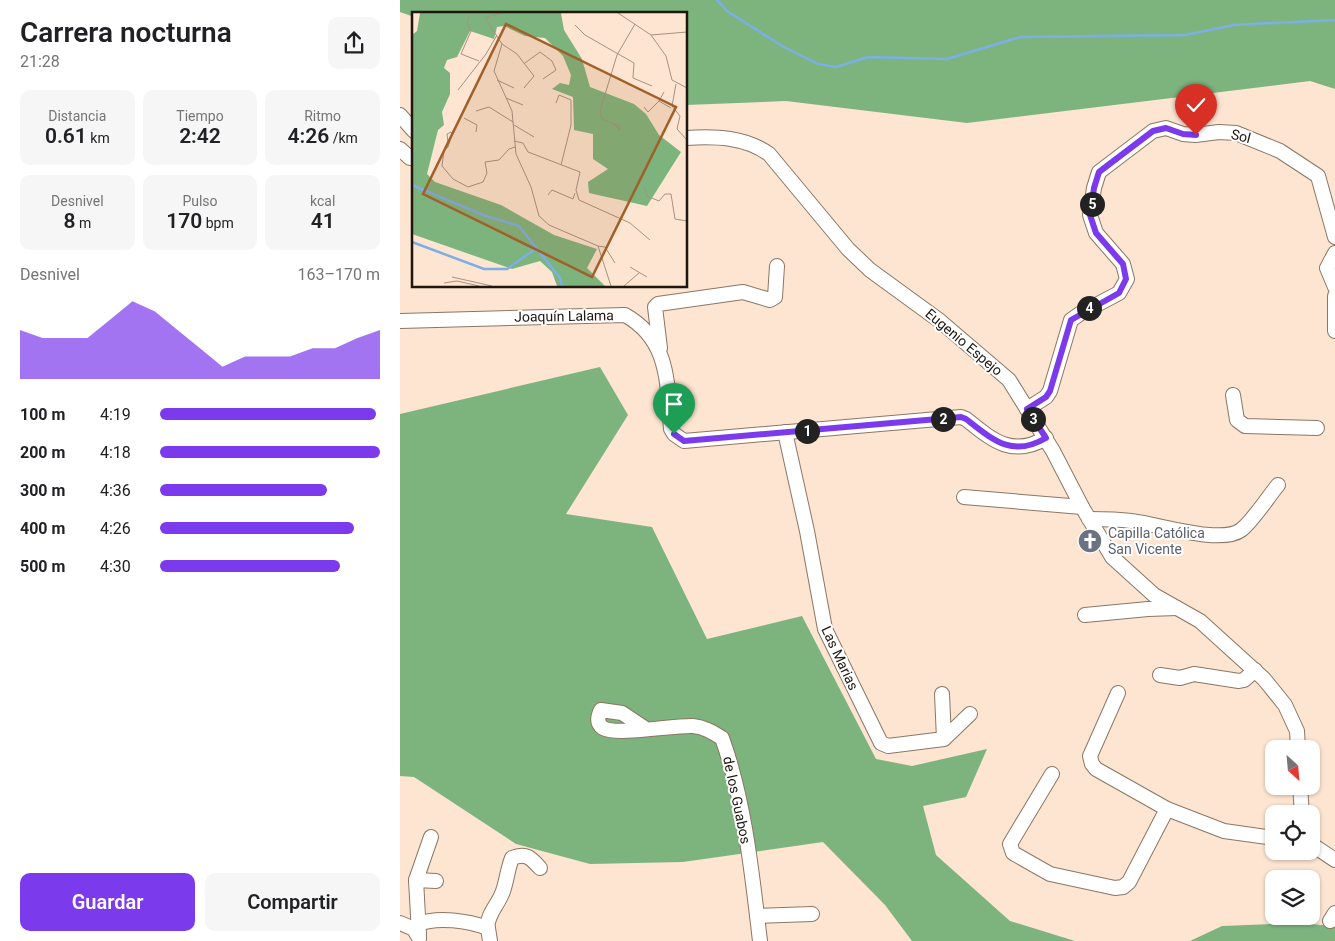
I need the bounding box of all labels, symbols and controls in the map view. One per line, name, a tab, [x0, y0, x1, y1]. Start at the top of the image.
inset map	[412, 12, 688, 288]
text: Carrera nocturna	[20, 16, 232, 49]
button: share	[328, 17, 380, 69]
text: 21:28	[20, 52, 60, 71]
pin	[1175, 84, 1217, 135]
icon: check	[1182, 91, 1210, 119]
text: Distancia	[48, 108, 106, 124]
text: Tiempo	[176, 108, 224, 124]
text: Ritmo	[304, 108, 341, 124]
text: 0.61	[45, 124, 87, 148]
text: 2:42	[179, 124, 221, 148]
text: 4:26	[287, 124, 329, 148]
street label: Sol	[1230, 126, 1252, 146]
text: km	[87, 130, 110, 146]
text: /km	[329, 130, 358, 146]
pin: 5	[1080, 192, 1104, 216]
text: Desnivel	[51, 193, 104, 209]
text: Pulso	[182, 193, 218, 209]
text: kcal	[310, 193, 335, 209]
text: 5	[1088, 196, 1097, 212]
text: 8	[63, 209, 75, 233]
text: 170	[166, 209, 202, 233]
text: 41	[311, 209, 335, 233]
text: m	[75, 215, 91, 231]
text: bpm	[202, 215, 234, 231]
text: Desnivel	[20, 265, 80, 284]
text: 163–170 m	[298, 265, 380, 284]
pin: 4	[1076, 296, 1102, 320]
text: 4	[1085, 300, 1094, 316]
street label: Eugenio Espejo	[922, 305, 1006, 379]
street label: Joaquín Lalama	[514, 307, 614, 325]
pin	[653, 383, 695, 434]
icon: arrive	[660, 390, 688, 418]
text: 100 m	[20, 405, 65, 424]
text: 4:19	[100, 405, 131, 424]
pin: 2	[930, 406, 956, 432]
pin: 3	[1020, 406, 1046, 432]
text: 2	[939, 411, 948, 427]
text: 3	[1029, 411, 1038, 427]
pin: 1	[794, 418, 820, 444]
text: 1	[803, 423, 812, 439]
text: 200 m	[20, 443, 65, 462]
text: 4:18	[100, 443, 131, 462]
text: 300 m	[20, 481, 65, 500]
text: 4:36	[100, 481, 131, 500]
text: 400 m	[20, 519, 65, 538]
text: 4:26	[100, 519, 131, 538]
place label: Capilla Católica San Vicente	[1108, 525, 1205, 557]
church icon: Capilla Católica San Vicente	[1077, 528, 1103, 554]
text: 500 m	[20, 557, 65, 576]
text: 4:30	[100, 557, 131, 576]
street label: Las Marias	[818, 623, 862, 693]
north arrow	[1265, 740, 1320, 795]
map controls	[1265, 740, 1320, 925]
street label: de los Guabos	[720, 755, 754, 845]
button: locate	[1265, 805, 1320, 860]
button: layers	[1265, 870, 1320, 925]
button: Guardar	[20, 873, 195, 931]
button: Compartir	[205, 873, 380, 931]

